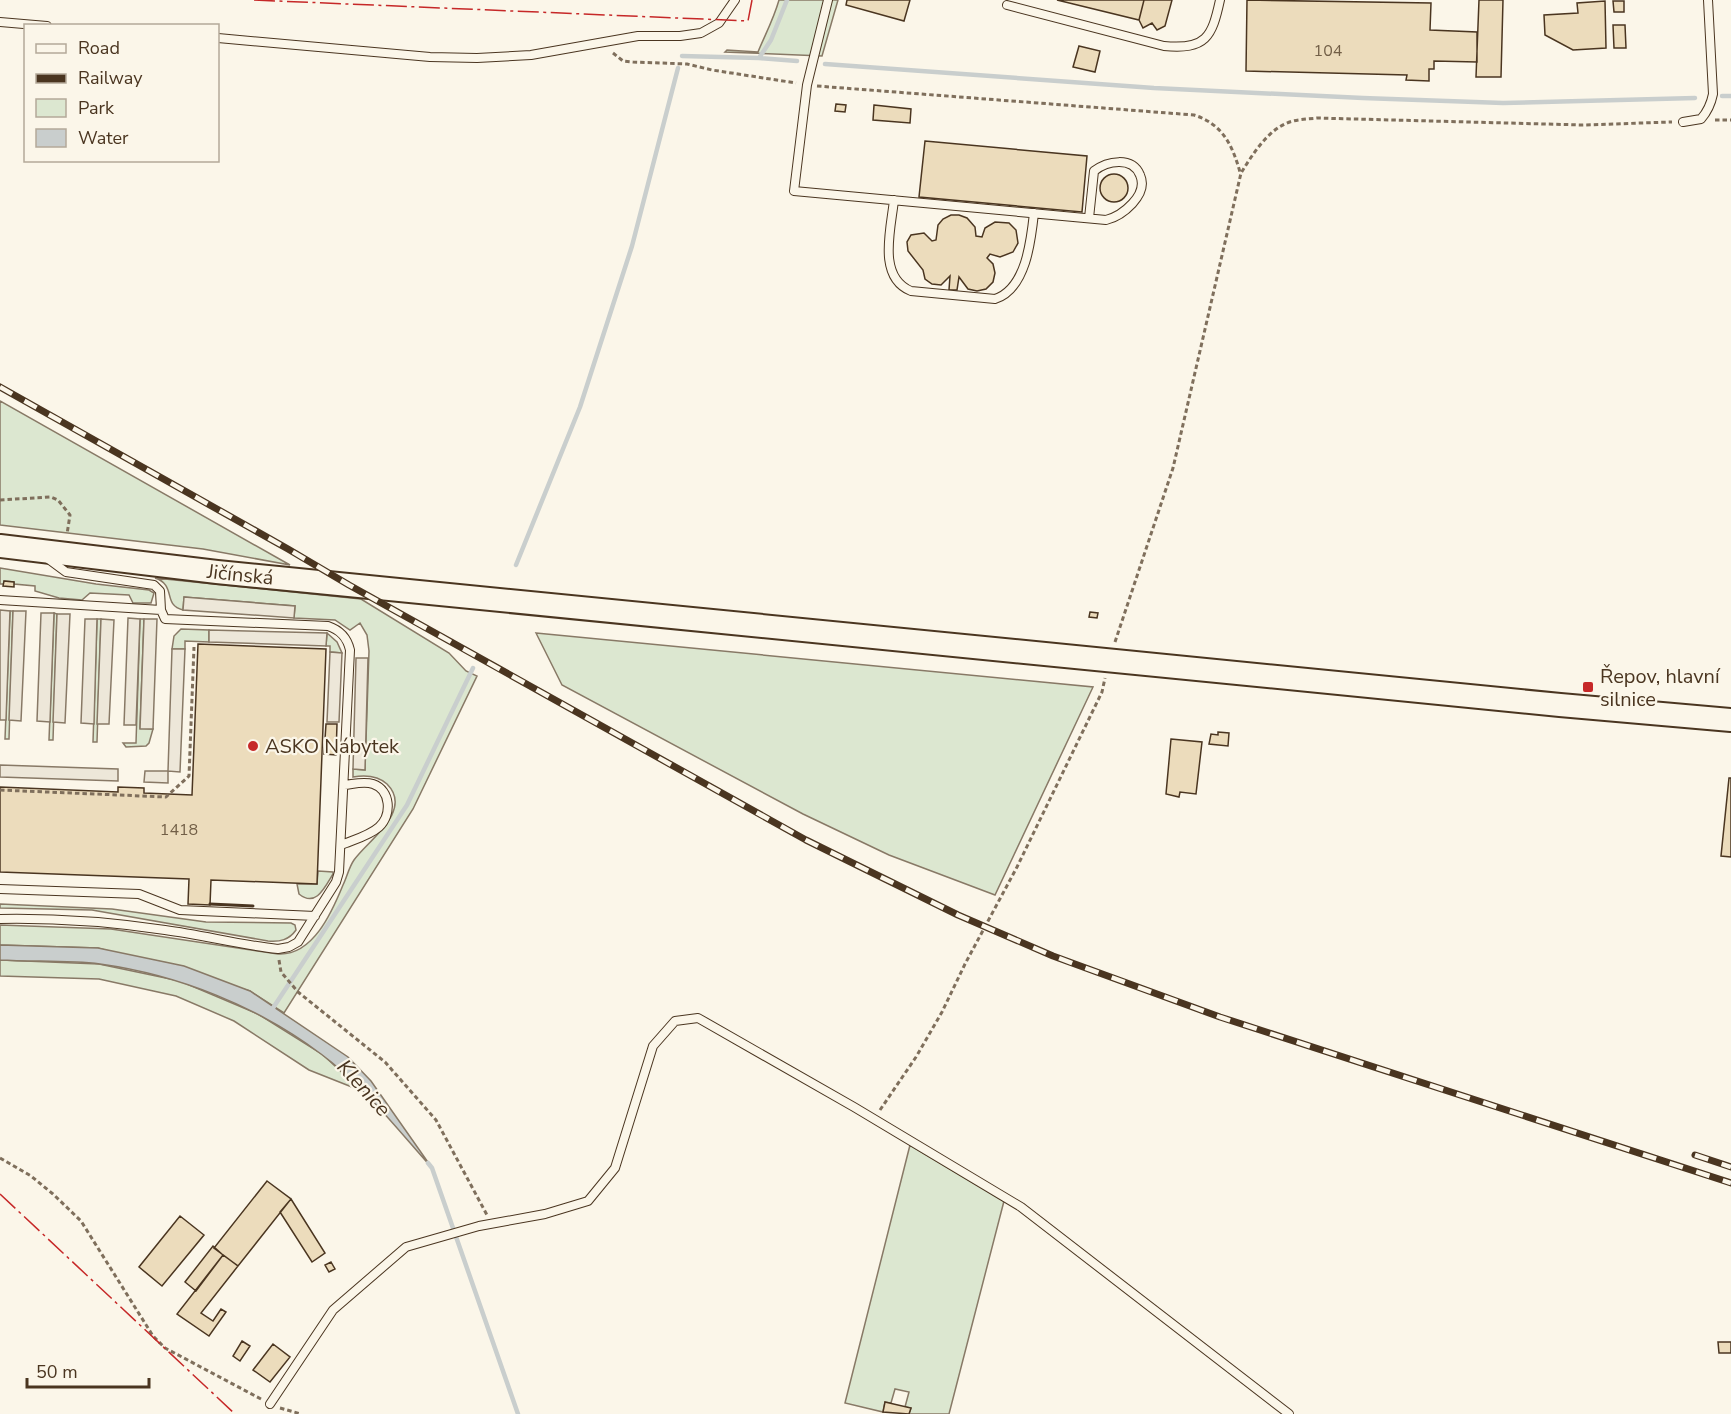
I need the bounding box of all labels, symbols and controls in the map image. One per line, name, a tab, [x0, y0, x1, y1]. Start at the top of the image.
legend	[24, 24, 219, 162]
text: Road	[78, 36, 120, 60]
house number: 104	[1314, 40, 1343, 62]
text: Railway	[78, 66, 143, 90]
text: Park	[78, 96, 115, 120]
text: Water	[78, 126, 129, 150]
street label: Jičínská	[205, 557, 275, 591]
place label: Řepov, hlavní silnice	[1600, 663, 1721, 713]
marker: Řepov, hlavní silnice	[1581, 680, 1595, 694]
place label: ASKO Nábytek	[265, 733, 400, 760]
marker: ASKO Nábytek	[246, 739, 260, 753]
house number: 1418	[160, 819, 198, 841]
water label: Klenice	[331, 1053, 397, 1123]
scale bar	[27, 1351, 148, 1389]
text: 50 m	[36, 1360, 78, 1384]

